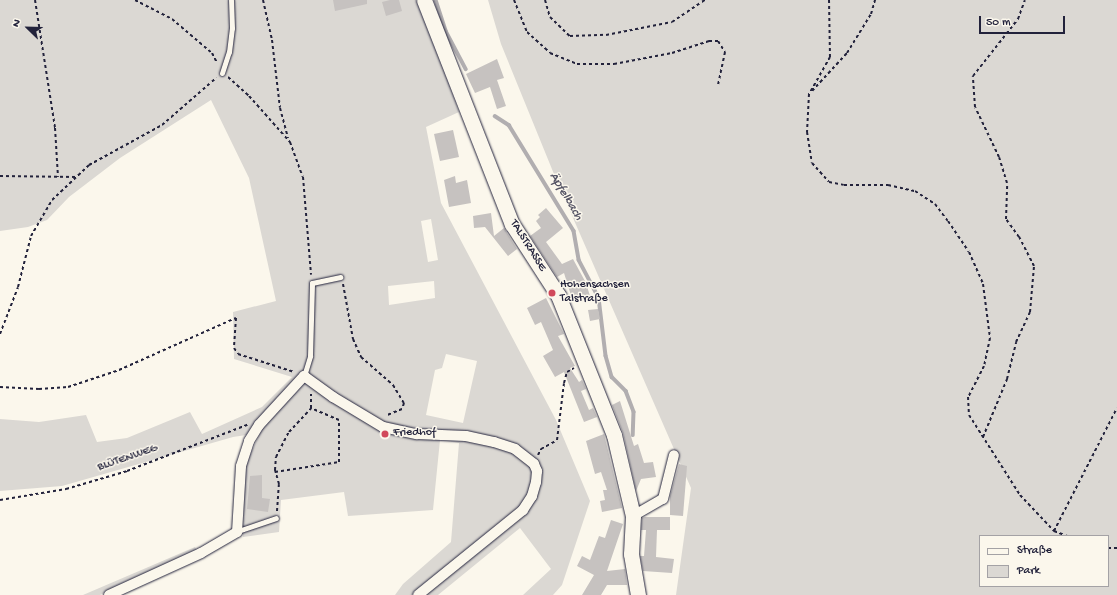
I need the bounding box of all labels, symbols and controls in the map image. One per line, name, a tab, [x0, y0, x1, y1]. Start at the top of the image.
north arrow	[8, 8, 48, 48]
scale bar	[981, 8, 1067, 34]
text: 50 m	[986, 16, 1011, 30]
text: N	[10, 18, 24, 29]
water label: Äpfelbach	[545, 170, 585, 224]
street label: TALSTRASSE	[505, 217, 549, 275]
place label: Hohensachsen Talstraße	[560, 279, 629, 307]
marker: Hohensachsen Talstraße	[547, 288, 557, 298]
place label: Friedhof	[393, 427, 436, 441]
marker: Friedhof	[380, 429, 390, 439]
street label: BLÜTENWEG	[96, 442, 160, 476]
legend	[979, 535, 1109, 587]
text: Straße	[1017, 544, 1052, 558]
text: Park	[1017, 564, 1040, 578]

